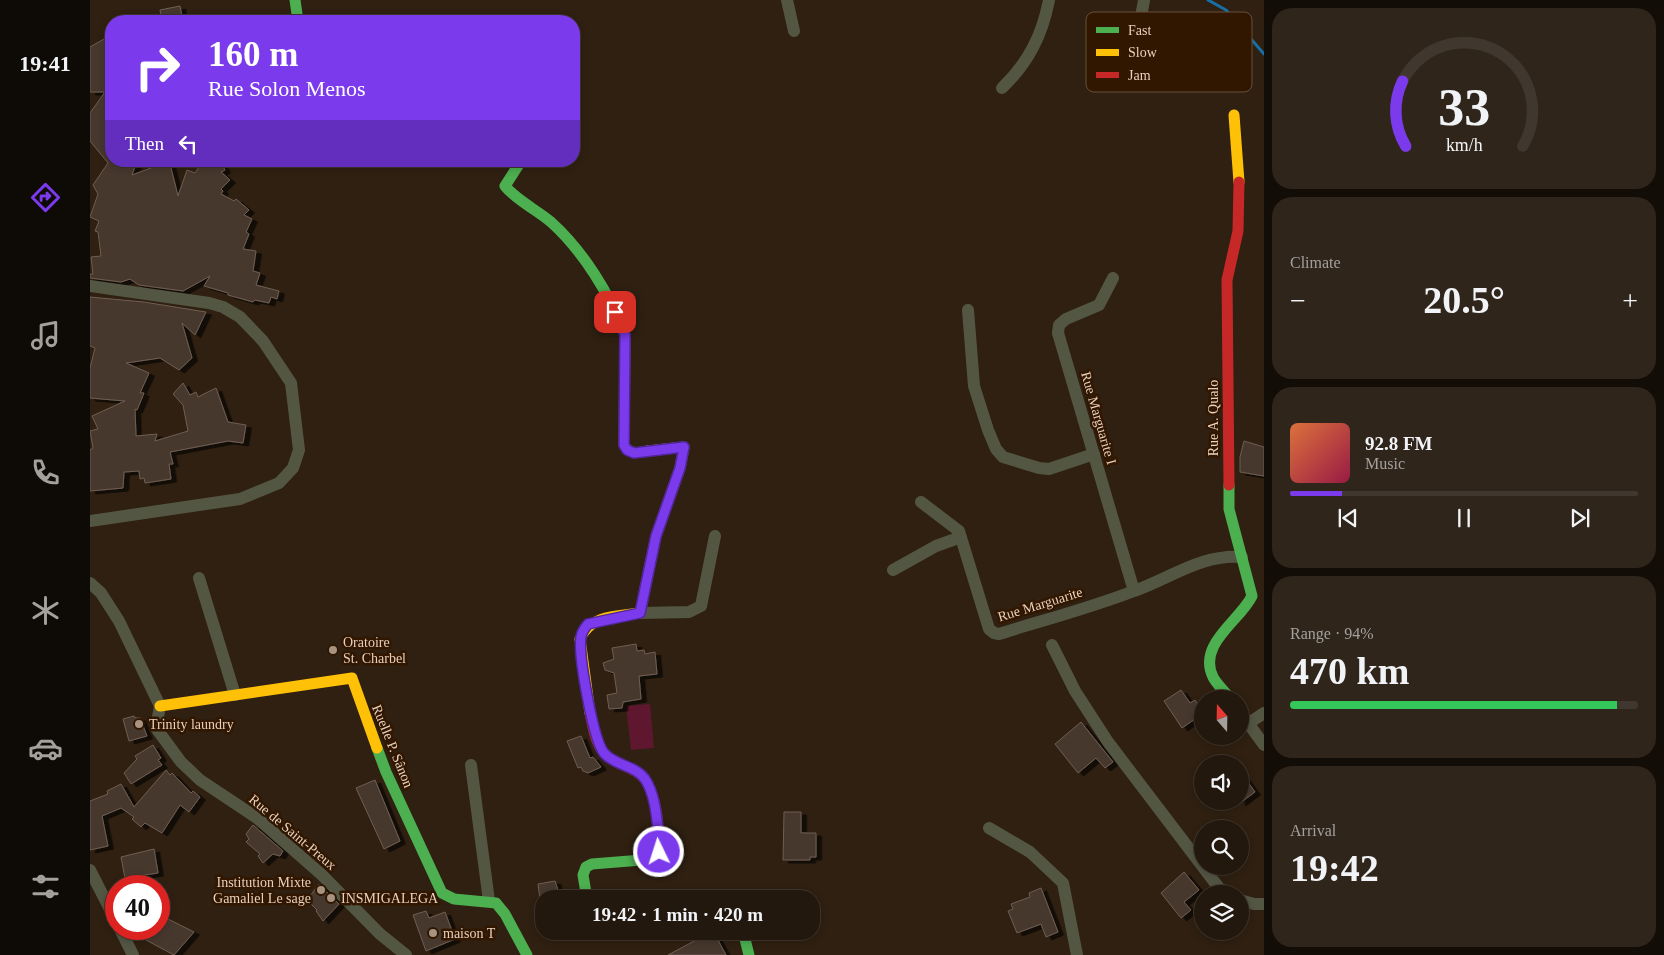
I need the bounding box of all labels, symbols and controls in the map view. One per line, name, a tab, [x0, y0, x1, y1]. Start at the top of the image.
legend	[1086, 12, 1252, 92]
text: Fast	[1128, 23, 1151, 38]
icon: right	[125, 35, 190, 100]
text: 160 m	[208, 35, 298, 74]
text: Slow	[1128, 45, 1158, 60]
text: 19:41	[19, 51, 71, 76]
text: Jam	[1128, 68, 1151, 83]
text: Rue Solon Menos	[208, 76, 366, 101]
text: 33	[1438, 79, 1490, 136]
icon: left	[174, 130, 202, 158]
text: Then	[125, 133, 164, 154]
text: km/h	[1446, 135, 1482, 155]
icon: directions	[28, 180, 63, 215]
text: Climate	[1290, 254, 1341, 271]
text: 20.5°	[1423, 279, 1505, 321]
text: −	[1290, 285, 1306, 316]
text: +	[1622, 285, 1638, 316]
pin	[594, 291, 636, 333]
icon: arrive	[601, 298, 629, 326]
icon: music	[28, 318, 63, 353]
street label: Rue Marguarite I	[1078, 370, 1119, 467]
street label: Rue A. Qualo	[1206, 380, 1221, 456]
text: 92.8 FM	[1365, 433, 1433, 454]
icon: phone	[28, 455, 63, 490]
text: Music	[1365, 455, 1405, 472]
icon: previous	[1334, 504, 1362, 532]
icon: pause	[1450, 504, 1478, 532]
icon: next	[1566, 504, 1594, 532]
street label: Rue Marguarite	[996, 584, 1084, 625]
icon: climate	[28, 593, 63, 628]
text: Range · 94%	[1290, 625, 1374, 642]
place label: Oratoire St. Charbel	[343, 635, 406, 666]
marker: Oratoire St. Charbel	[327, 644, 339, 656]
text: 470 km	[1290, 650, 1409, 692]
north arrow	[1194, 690, 1249, 745]
map controls	[1194, 690, 1249, 940]
street label: Ruelle P. Sânon	[369, 702, 416, 790]
place label: Trinity laundry	[149, 717, 234, 732]
marker: Trinity laundry	[133, 718, 145, 730]
icon: car	[28, 731, 63, 766]
button: sound	[1194, 755, 1249, 810]
street label: Rue de Saint-Preux	[246, 792, 339, 873]
button: search	[1194, 820, 1249, 875]
text: Arrival	[1290, 822, 1336, 839]
position arrow	[632, 825, 684, 877]
text: 19:42	[1290, 847, 1379, 889]
icon: filters	[28, 869, 63, 904]
speed limit sign: 40	[105, 875, 170, 940]
place label: Institution Mixte Gamaliel Le sage	[213, 875, 311, 906]
marker: Institution Mixte Gamaliel Le sage	[315, 884, 327, 896]
button: layers	[1194, 885, 1249, 940]
place label: INSMIGALEGA	[341, 891, 439, 906]
marker: INSMIGALEGA	[325, 892, 337, 904]
text: 19:42 · 1 min · 420 m	[592, 904, 763, 925]
place label: maison T	[443, 926, 496, 941]
marker: maison T	[427, 927, 439, 939]

